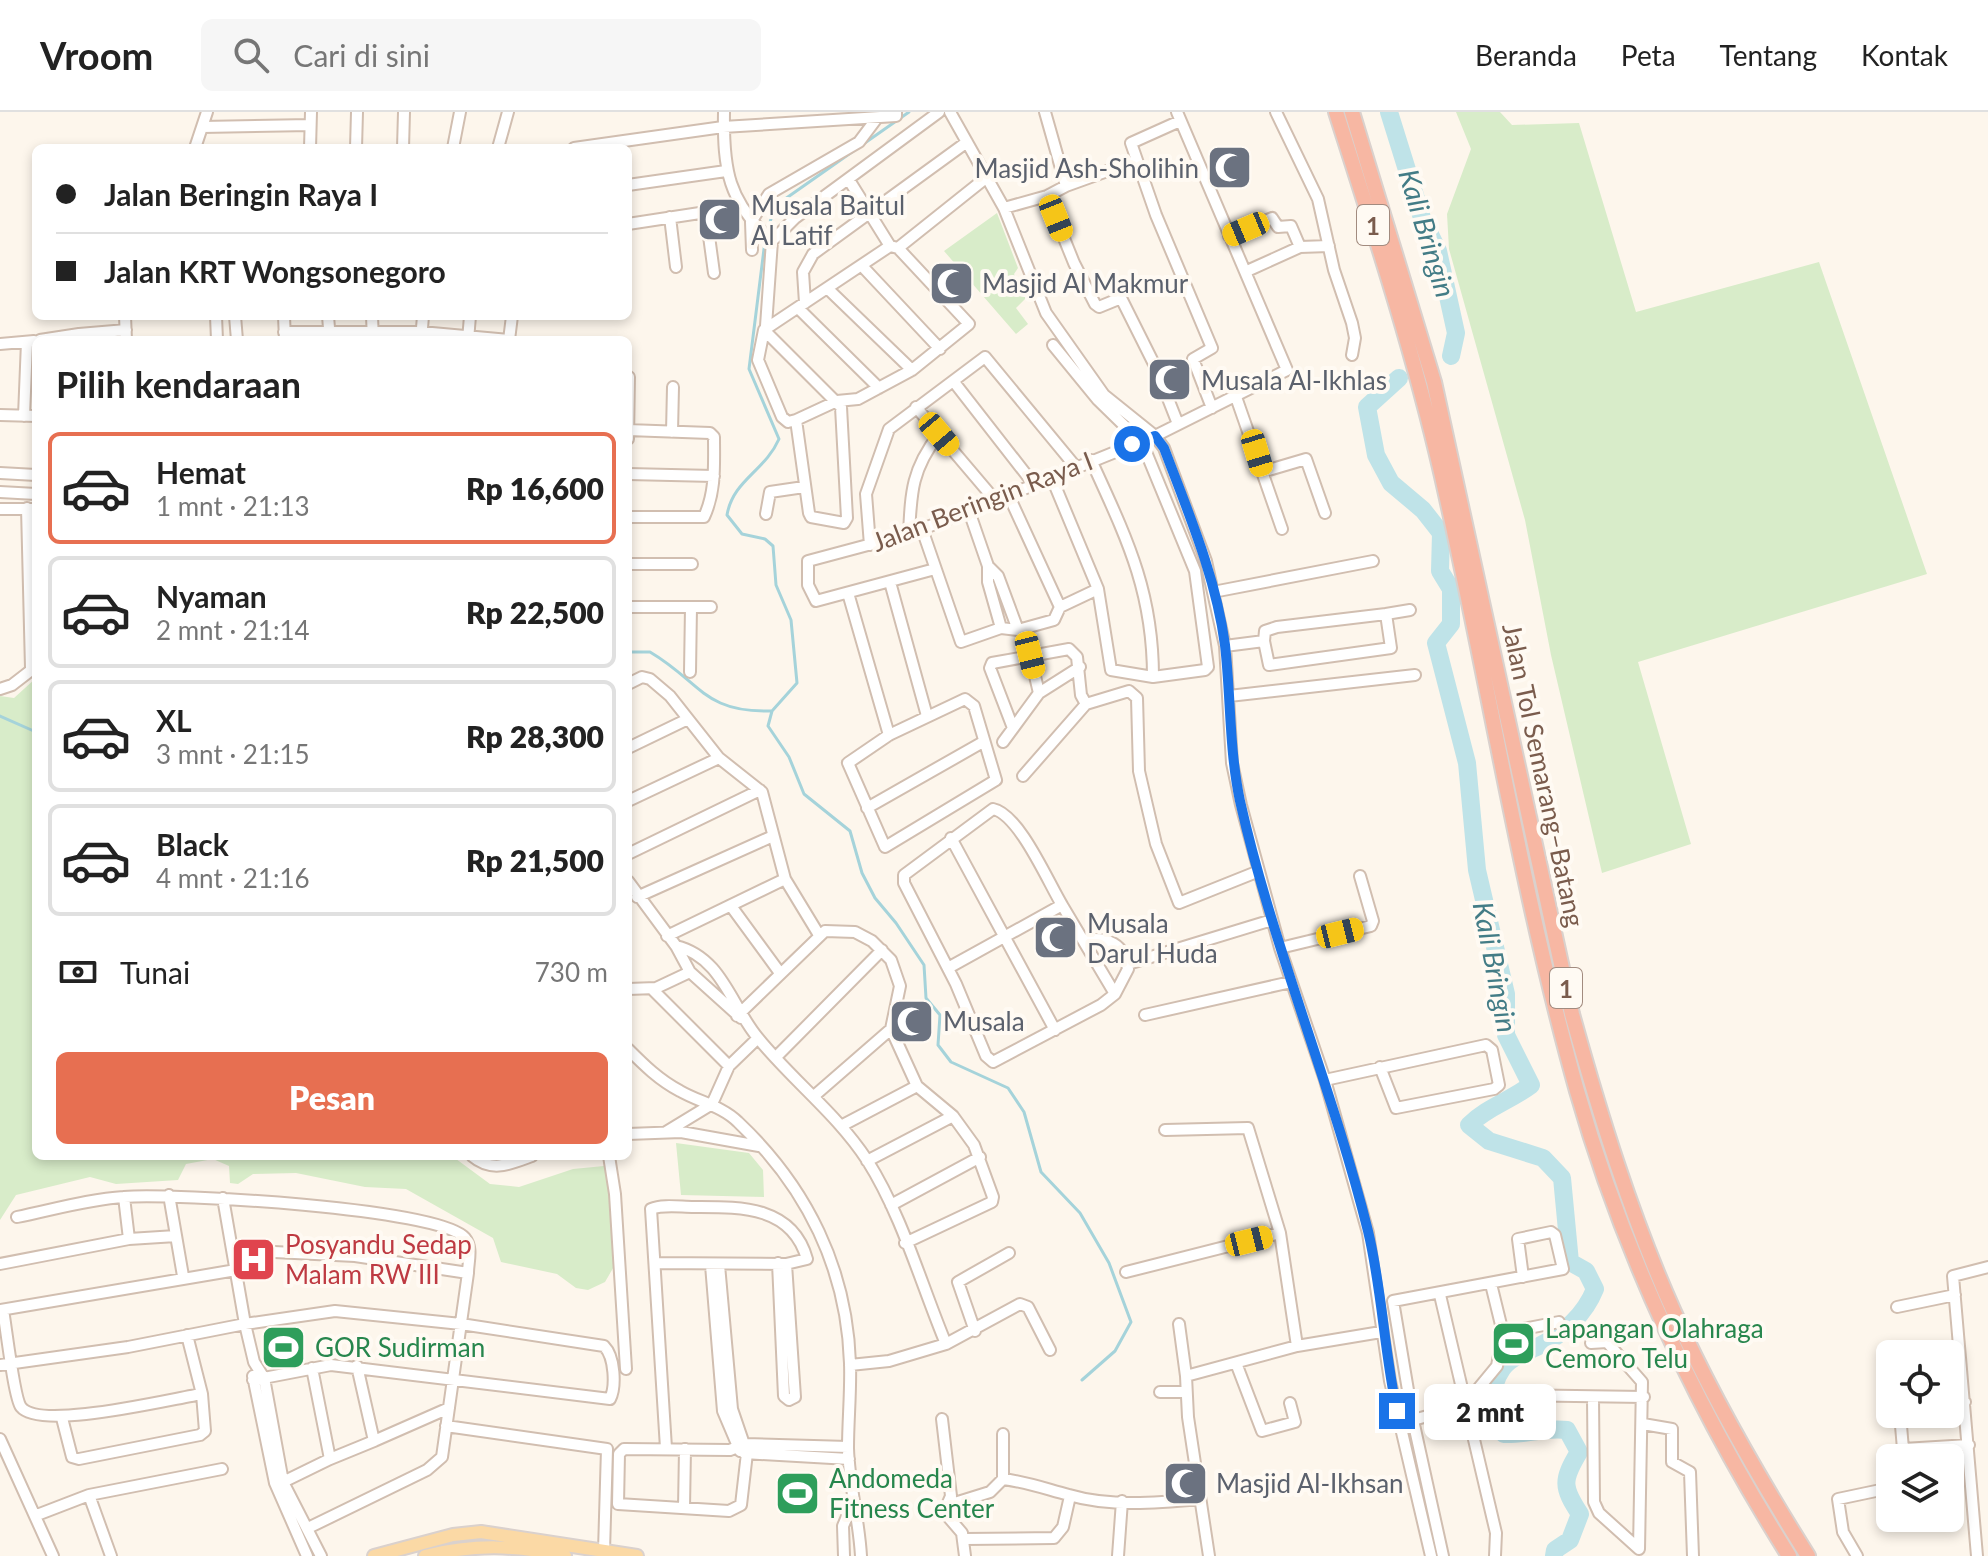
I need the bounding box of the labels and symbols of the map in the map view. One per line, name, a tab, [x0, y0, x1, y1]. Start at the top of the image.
mosque icon: Masjid Ash-Sholihin	[1206, 144, 1254, 192]
place label: Masjid Ash-Sholihin	[974, 152, 1199, 184]
water label: Kali Bringin	[1392, 165, 1464, 301]
place label: Musala Baitul Al Latif	[751, 189, 905, 251]
car	[1036, 191, 1076, 245]
mosque icon: Musala Baitul Al Latif	[696, 196, 744, 244]
road number: 1	[1357, 205, 1389, 245]
car	[1219, 209, 1273, 249]
mosque icon: Masjid Al Makmur	[927, 259, 975, 307]
place label: Masjid Al Makmur	[982, 267, 1189, 299]
mosque icon: Musala Al-Ikhlas	[1146, 356, 1194, 404]
place label: Musala Al-Ikhlas	[1201, 364, 1387, 396]
car	[914, 408, 964, 460]
route start	[1114, 426, 1150, 462]
car	[1239, 427, 1275, 479]
street label: Jalan Beringin Raya I	[867, 444, 1097, 558]
street label: Jalan Tol Semarang–Batang	[1496, 620, 1592, 930]
car	[1013, 629, 1047, 681]
water label: Kali Bringin	[1467, 899, 1525, 1035]
place label: Musala Darul Huda	[1087, 907, 1218, 969]
mosque icon: Musala Darul Huda	[1032, 914, 1080, 962]
car	[1314, 916, 1366, 950]
road number: 1	[1550, 968, 1582, 1008]
mosque icon: Musala	[888, 997, 936, 1045]
place label: Musala	[943, 1005, 1025, 1037]
car	[1223, 1224, 1275, 1258]
place label: Posyandu Sedap Malam RW III	[285, 1228, 472, 1290]
hospital icon: Posyandu Sedap Malam RW III	[230, 1235, 278, 1283]
place label: Lapangan Olahraga Cemoro Telu	[1545, 1312, 1764, 1374]
sports icon: Lapangan Olahraga Cemoro Telu	[1490, 1319, 1538, 1367]
sports icon: GOR Sudirman	[260, 1323, 308, 1371]
place label: GOR Sudirman	[315, 1331, 485, 1363]
callout: 2 mnt	[1425, 1383, 1557, 1439]
route end	[1379, 1393, 1415, 1429]
mosque icon: Masjid Al-Ikhsan	[1161, 1459, 1209, 1507]
place label: Andomeda Fitness Center	[829, 1462, 995, 1524]
place label: Masjid Al-Ikhsan	[1216, 1467, 1404, 1499]
sports icon: Andomeda Fitness Center	[774, 1469, 822, 1517]

